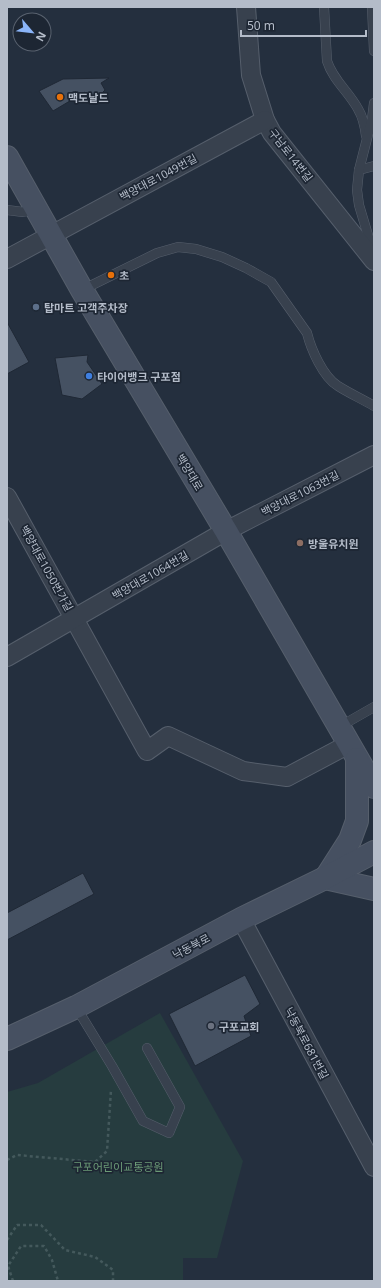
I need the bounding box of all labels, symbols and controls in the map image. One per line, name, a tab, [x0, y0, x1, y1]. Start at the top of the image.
north arrow	[12, 12, 52, 52]
scale bar	[241, 12, 366, 38]
text: 50 m	[247, 17, 275, 34]
text: N	[33, 29, 50, 44]
place label: 맥도날드	[68, 90, 108, 105]
marker: 맥도날드	[55, 92, 65, 102]
street label: 구남로14번길	[266, 125, 316, 185]
street label: 백양대로1049번길	[117, 150, 199, 204]
place label: 초	[119, 268, 129, 283]
marker: 초	[106, 270, 116, 280]
place label: 탑마트 고객주차장	[44, 300, 128, 315]
marker: 탑마트 고객주차장	[31, 302, 41, 312]
place label: 타이어뱅크 구포점	[97, 369, 181, 384]
marker: 타이어뱅크 구포점	[84, 371, 94, 381]
street label: 백양대로	[173, 451, 207, 493]
street label: 백양대로1063번길	[258, 467, 342, 519]
street label: 백양대로1050번가길	[17, 522, 77, 614]
place label: 방울유치원	[308, 536, 359, 551]
marker: 방울유치원	[295, 538, 305, 548]
street label: 백양대로1064번길	[109, 547, 191, 603]
street label: 낙동북로	[170, 930, 212, 962]
street label: 낙동북로681번길	[282, 1004, 332, 1082]
place label: 구포교회	[219, 1019, 259, 1034]
marker: 구포교회	[206, 1021, 216, 1031]
park label: 구포어린이교통공원	[72, 1159, 164, 1174]

